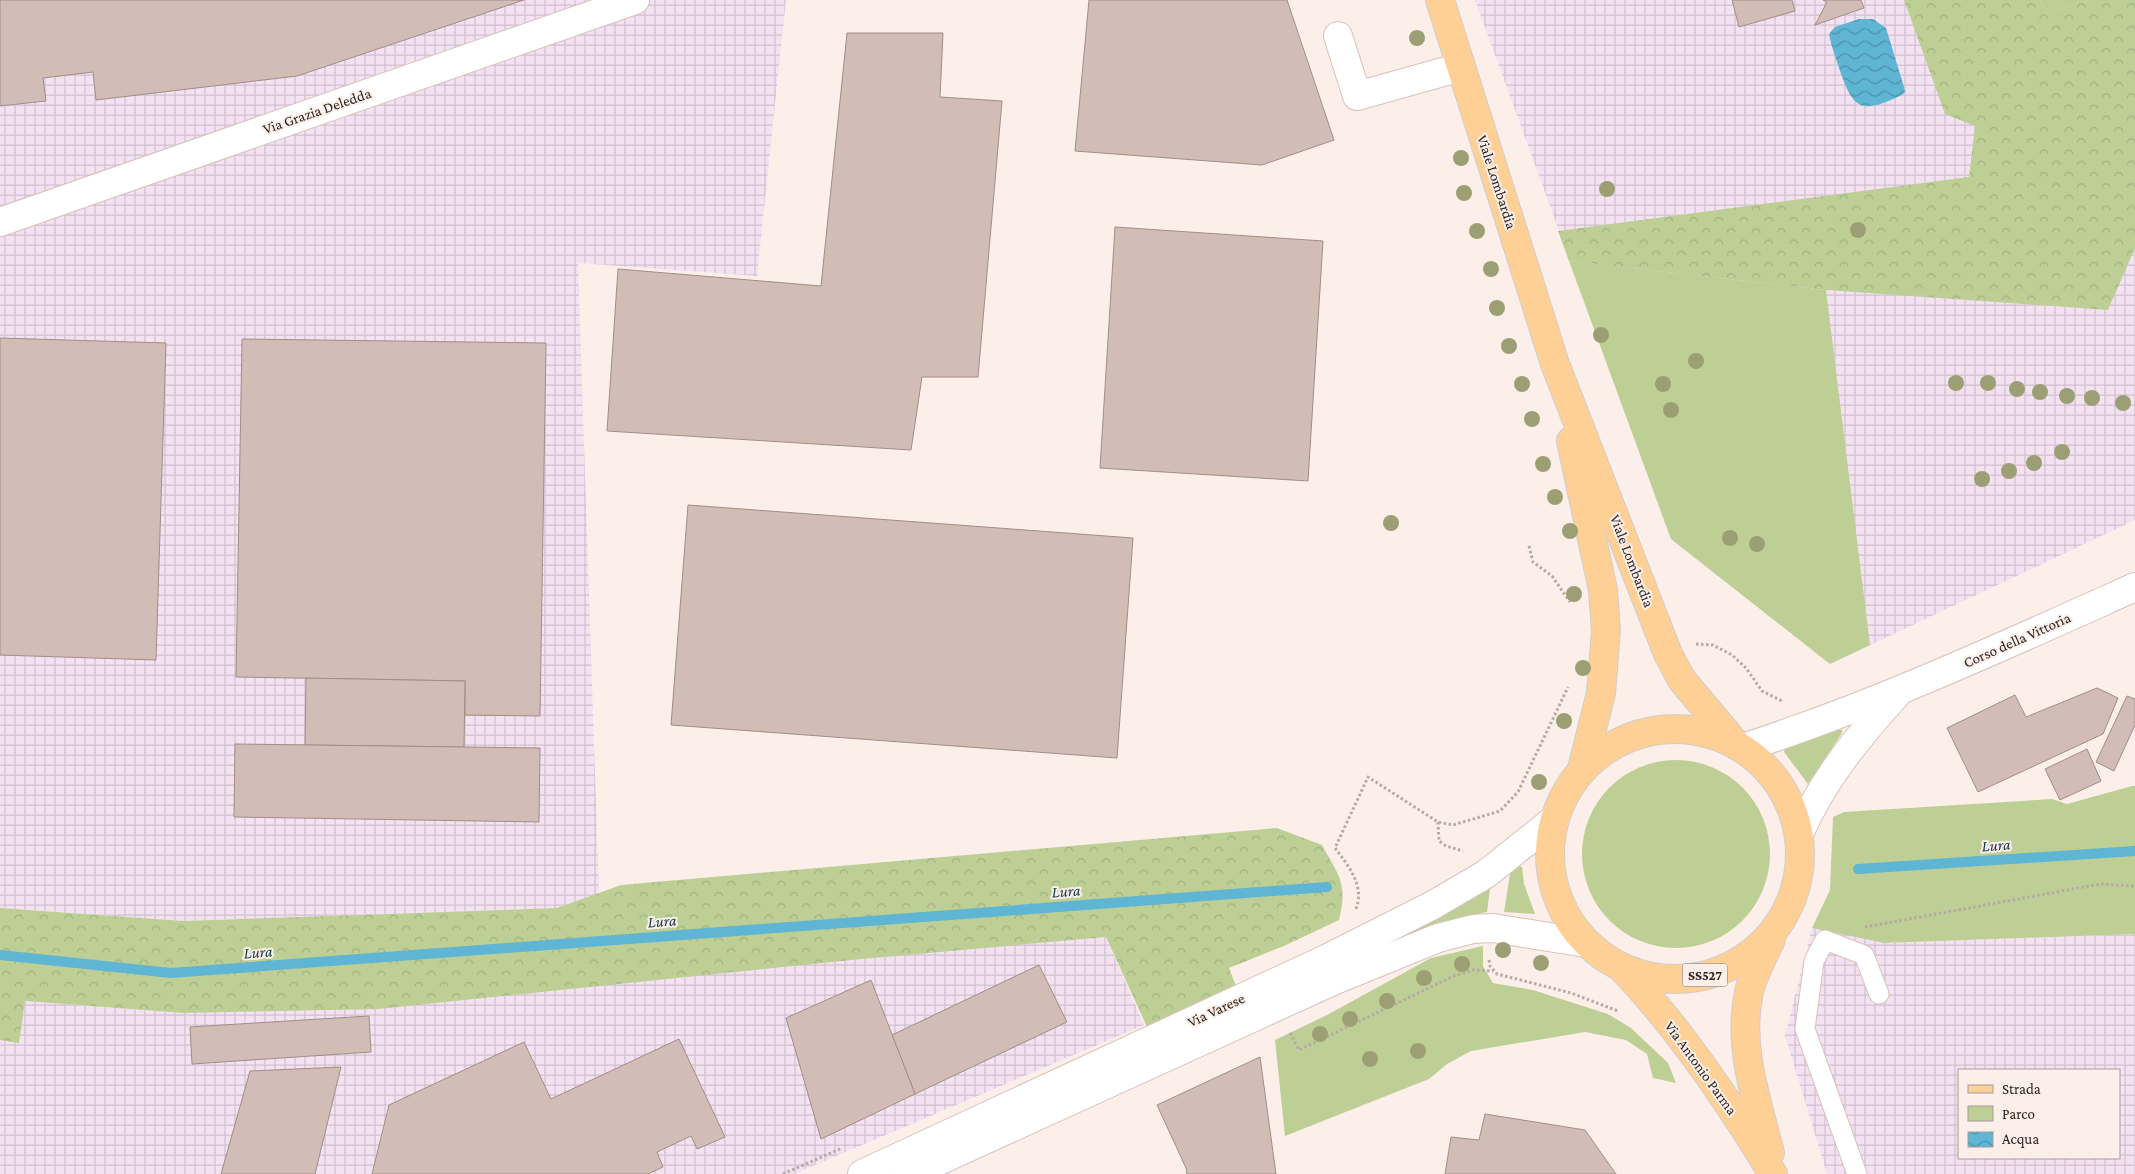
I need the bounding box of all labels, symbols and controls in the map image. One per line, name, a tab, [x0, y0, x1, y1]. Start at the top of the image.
street label: Via Grazia Deledda	[261, 85, 373, 137]
street label: Viale Lombardia	[1474, 133, 1520, 231]
street label: Viale Lombardia	[1607, 512, 1657, 610]
street label: Corso della Vittoria	[1961, 609, 2073, 671]
water label: Lura	[1981, 835, 2011, 854]
water label: Lura	[1051, 881, 1081, 900]
water label: Lura	[647, 911, 677, 930]
water label: Lura	[243, 942, 273, 961]
road number: SS527	[1682, 964, 1728, 986]
street label: Via Varese	[1185, 990, 1247, 1030]
street label: Via Antonio Parma	[1662, 1018, 1740, 1118]
legend	[1958, 1069, 2120, 1159]
text: Strada	[2002, 1081, 2041, 1097]
text: Parco	[2002, 1106, 2035, 1122]
text: Acqua	[2002, 1131, 2039, 1148]

